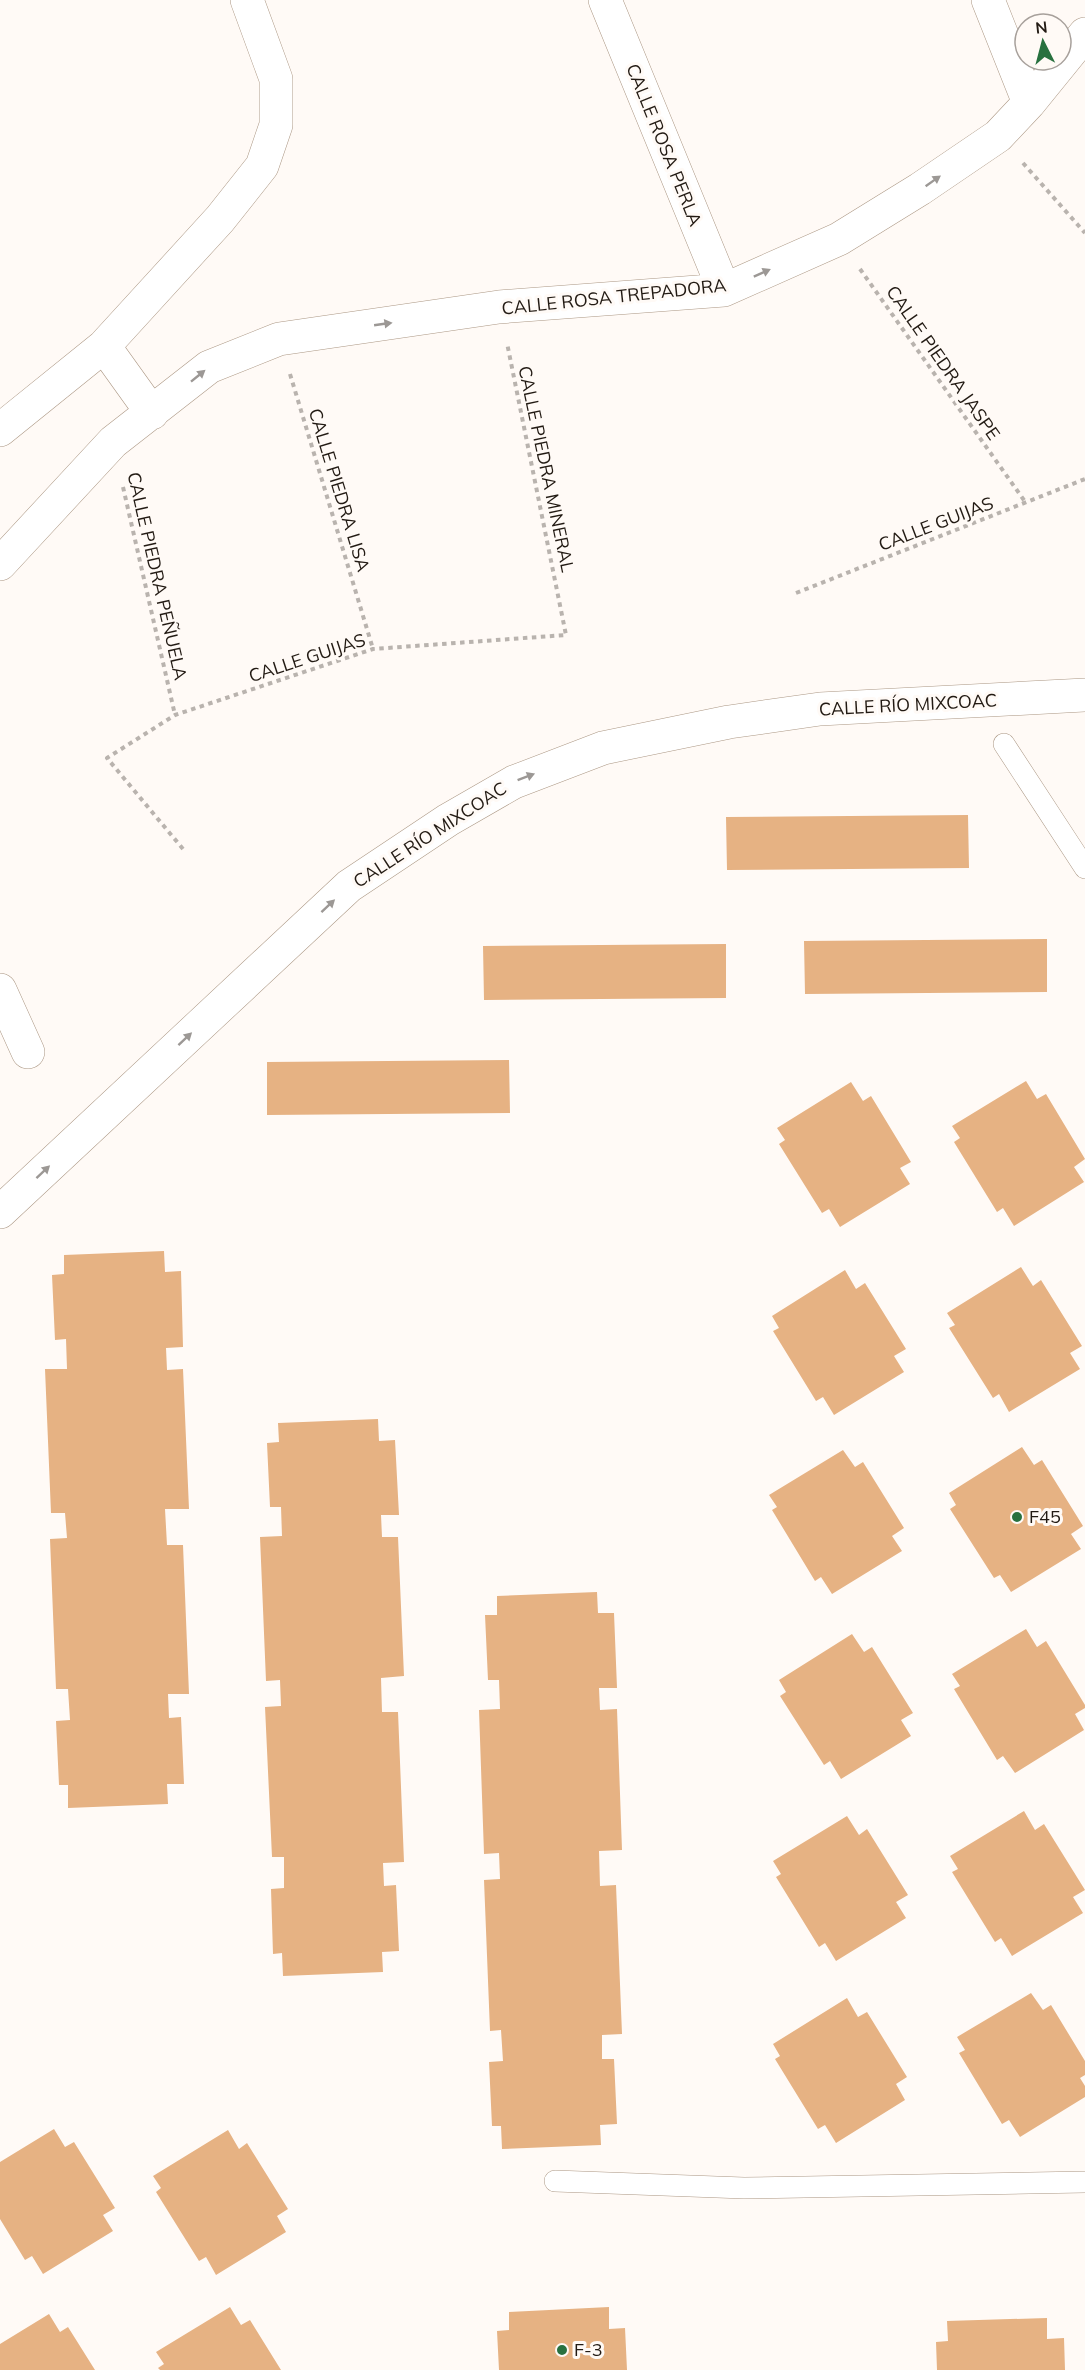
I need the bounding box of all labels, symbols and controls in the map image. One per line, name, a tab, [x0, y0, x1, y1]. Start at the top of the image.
north arrow	[1013, 12, 1073, 72]
text: N	[1034, 17, 1048, 38]
street label: CALLE ROSA PERLA	[621, 60, 708, 229]
one-way arrow	[924, 175, 941, 186]
one-way arrow	[753, 268, 771, 278]
street label: CALLE ROSA TREPADORA	[500, 273, 727, 320]
street label: CALLE PIEDRA JASPE	[881, 281, 1005, 444]
one-way arrow	[374, 319, 393, 328]
street label: CALLE PIEDRA MINERAL	[513, 364, 580, 574]
one-way arrow	[190, 369, 206, 382]
street label: CALLE PIEDRA LISA	[304, 405, 375, 574]
street label: CALLE PIEDRA PEÑUELA	[122, 470, 193, 682]
street label: CALLE GUIJAS	[875, 491, 997, 556]
street label: CALLE GUIJAS	[246, 628, 368, 687]
street label: CALLE RÍO MIXCOAC	[818, 688, 998, 721]
one-way arrow	[517, 772, 535, 782]
street label: CALLE RÍO MIXCOAC	[349, 776, 511, 893]
one-way arrow	[320, 900, 335, 913]
one-way arrow	[178, 1033, 192, 1047]
one-way arrow	[35, 1166, 49, 1180]
place label: F45	[1029, 1505, 1061, 1528]
marker: F45	[1010, 1510, 1024, 1524]
place label: F-3	[574, 2338, 603, 2361]
marker: F-3	[555, 2343, 569, 2357]

